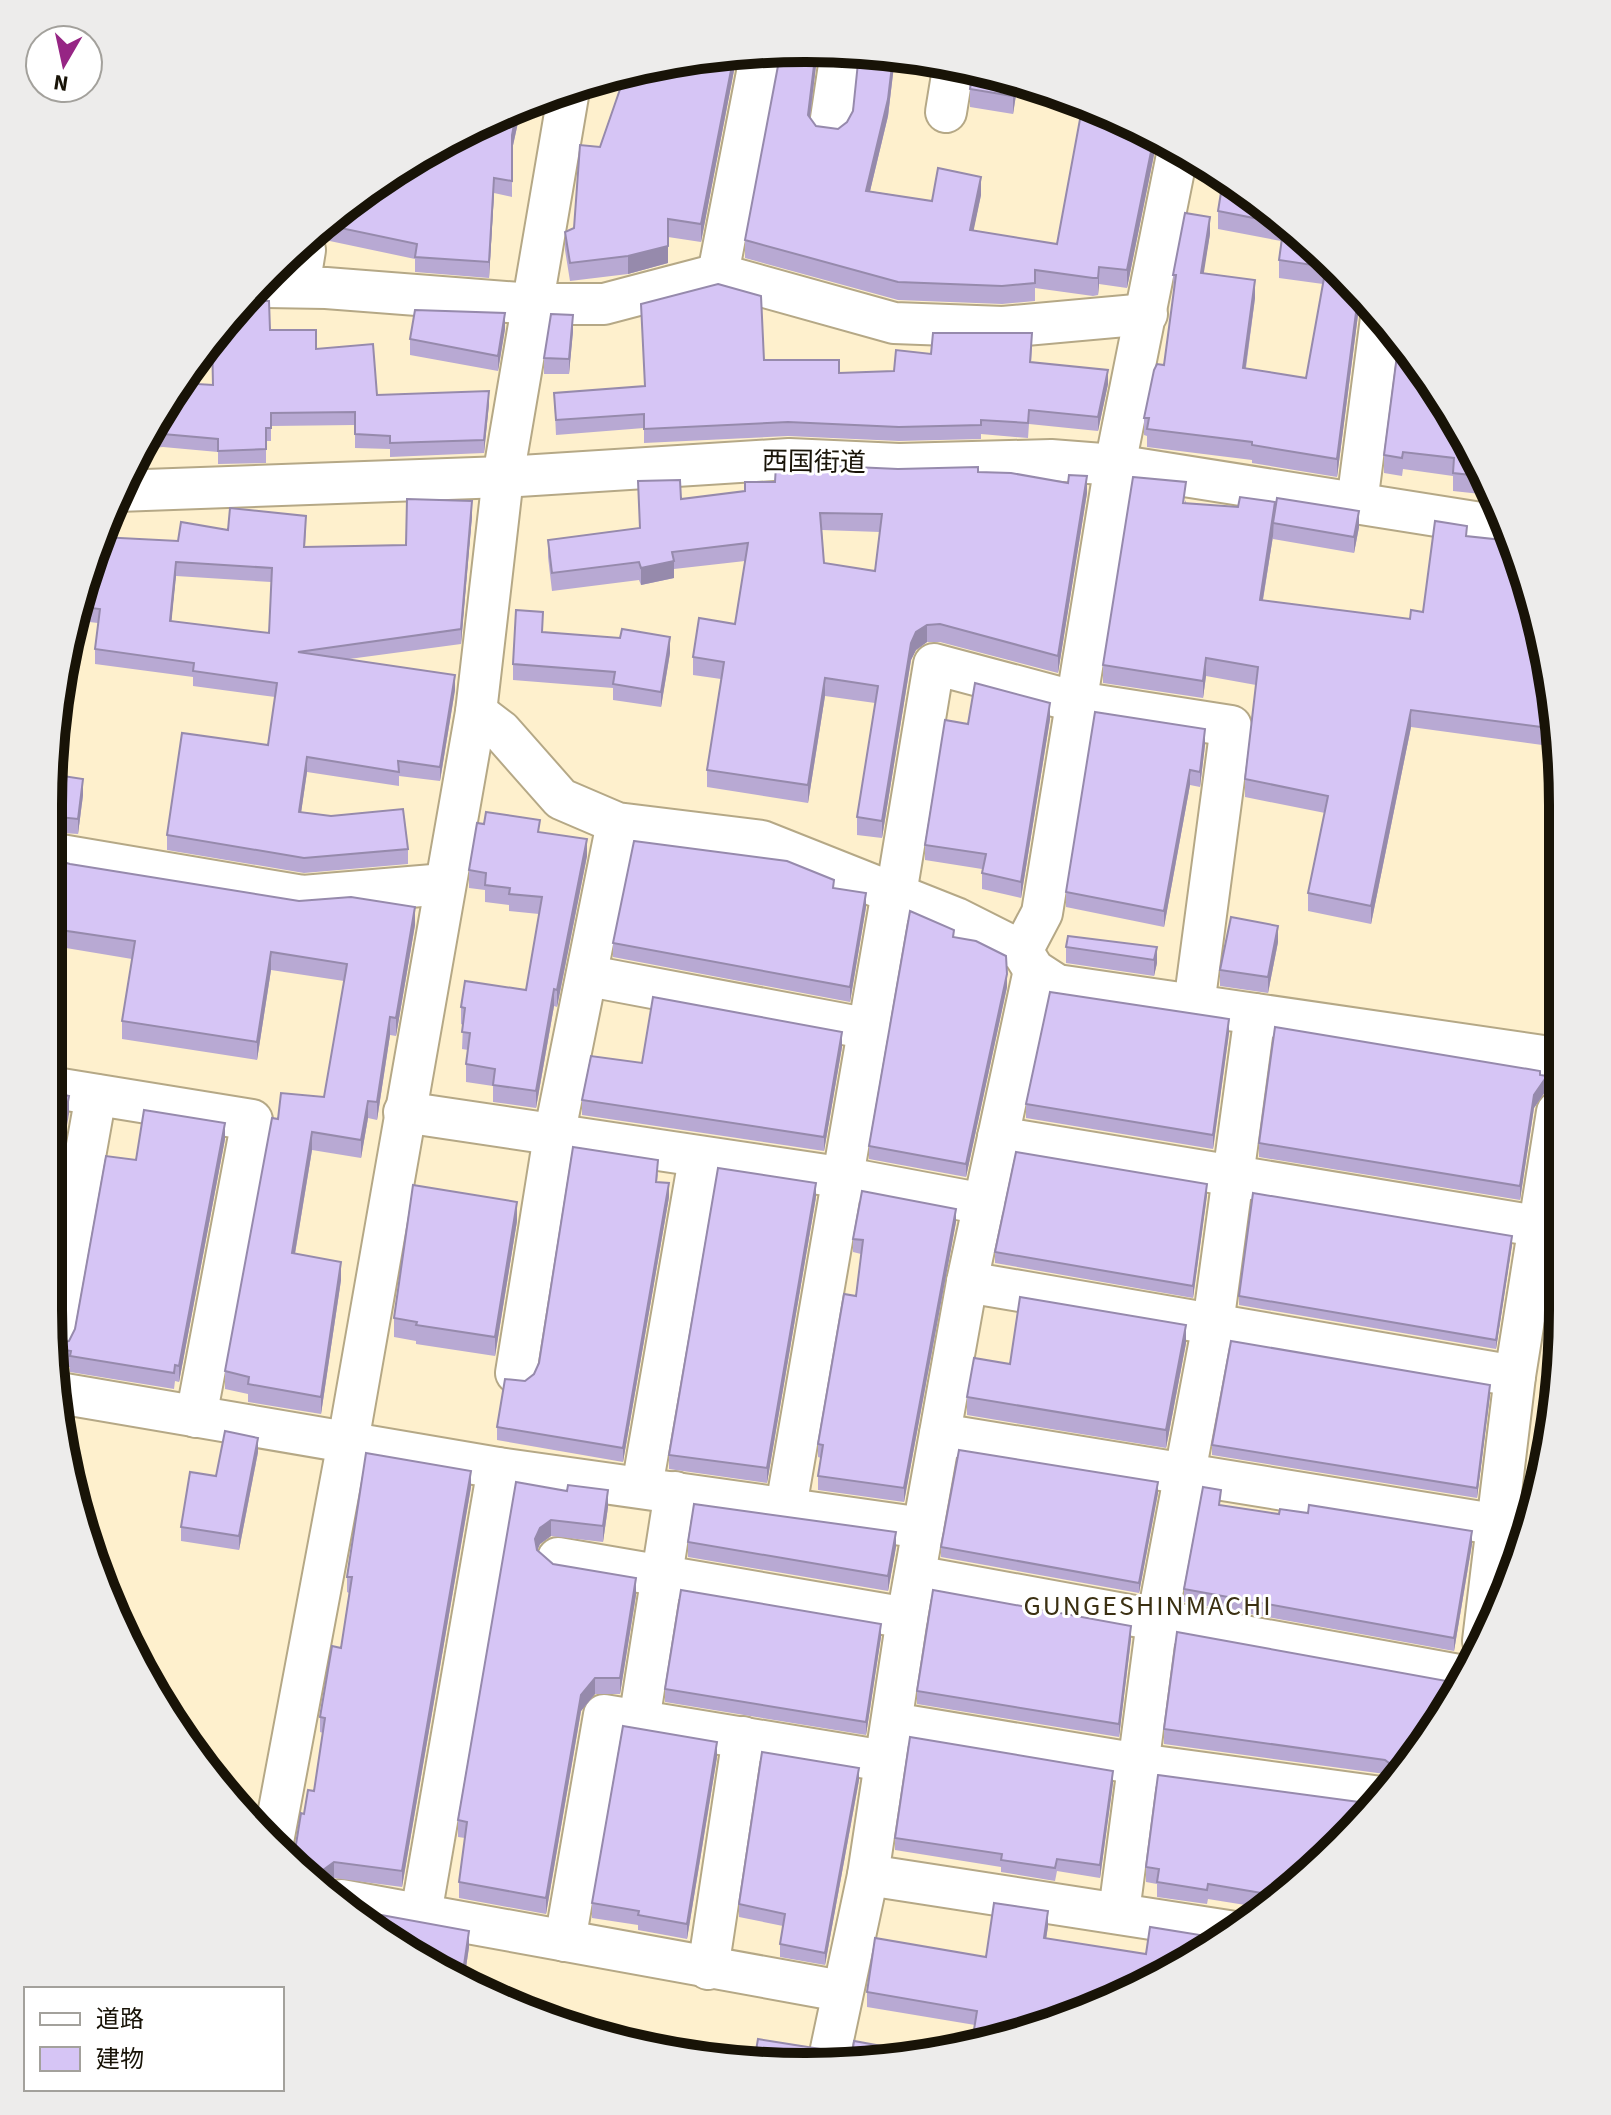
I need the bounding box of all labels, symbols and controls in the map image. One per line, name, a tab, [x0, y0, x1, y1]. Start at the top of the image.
north arrow	[24, 24, 104, 104]
text: N	[51, 66, 71, 100]
street label: 西国街道	[762, 443, 866, 481]
district label: GUNGESHINMACHI	[1023, 1586, 1273, 1626]
legend	[24, 1987, 284, 2091]
text: 道路	[96, 2002, 144, 2037]
text: 建物	[96, 2042, 144, 2077]

